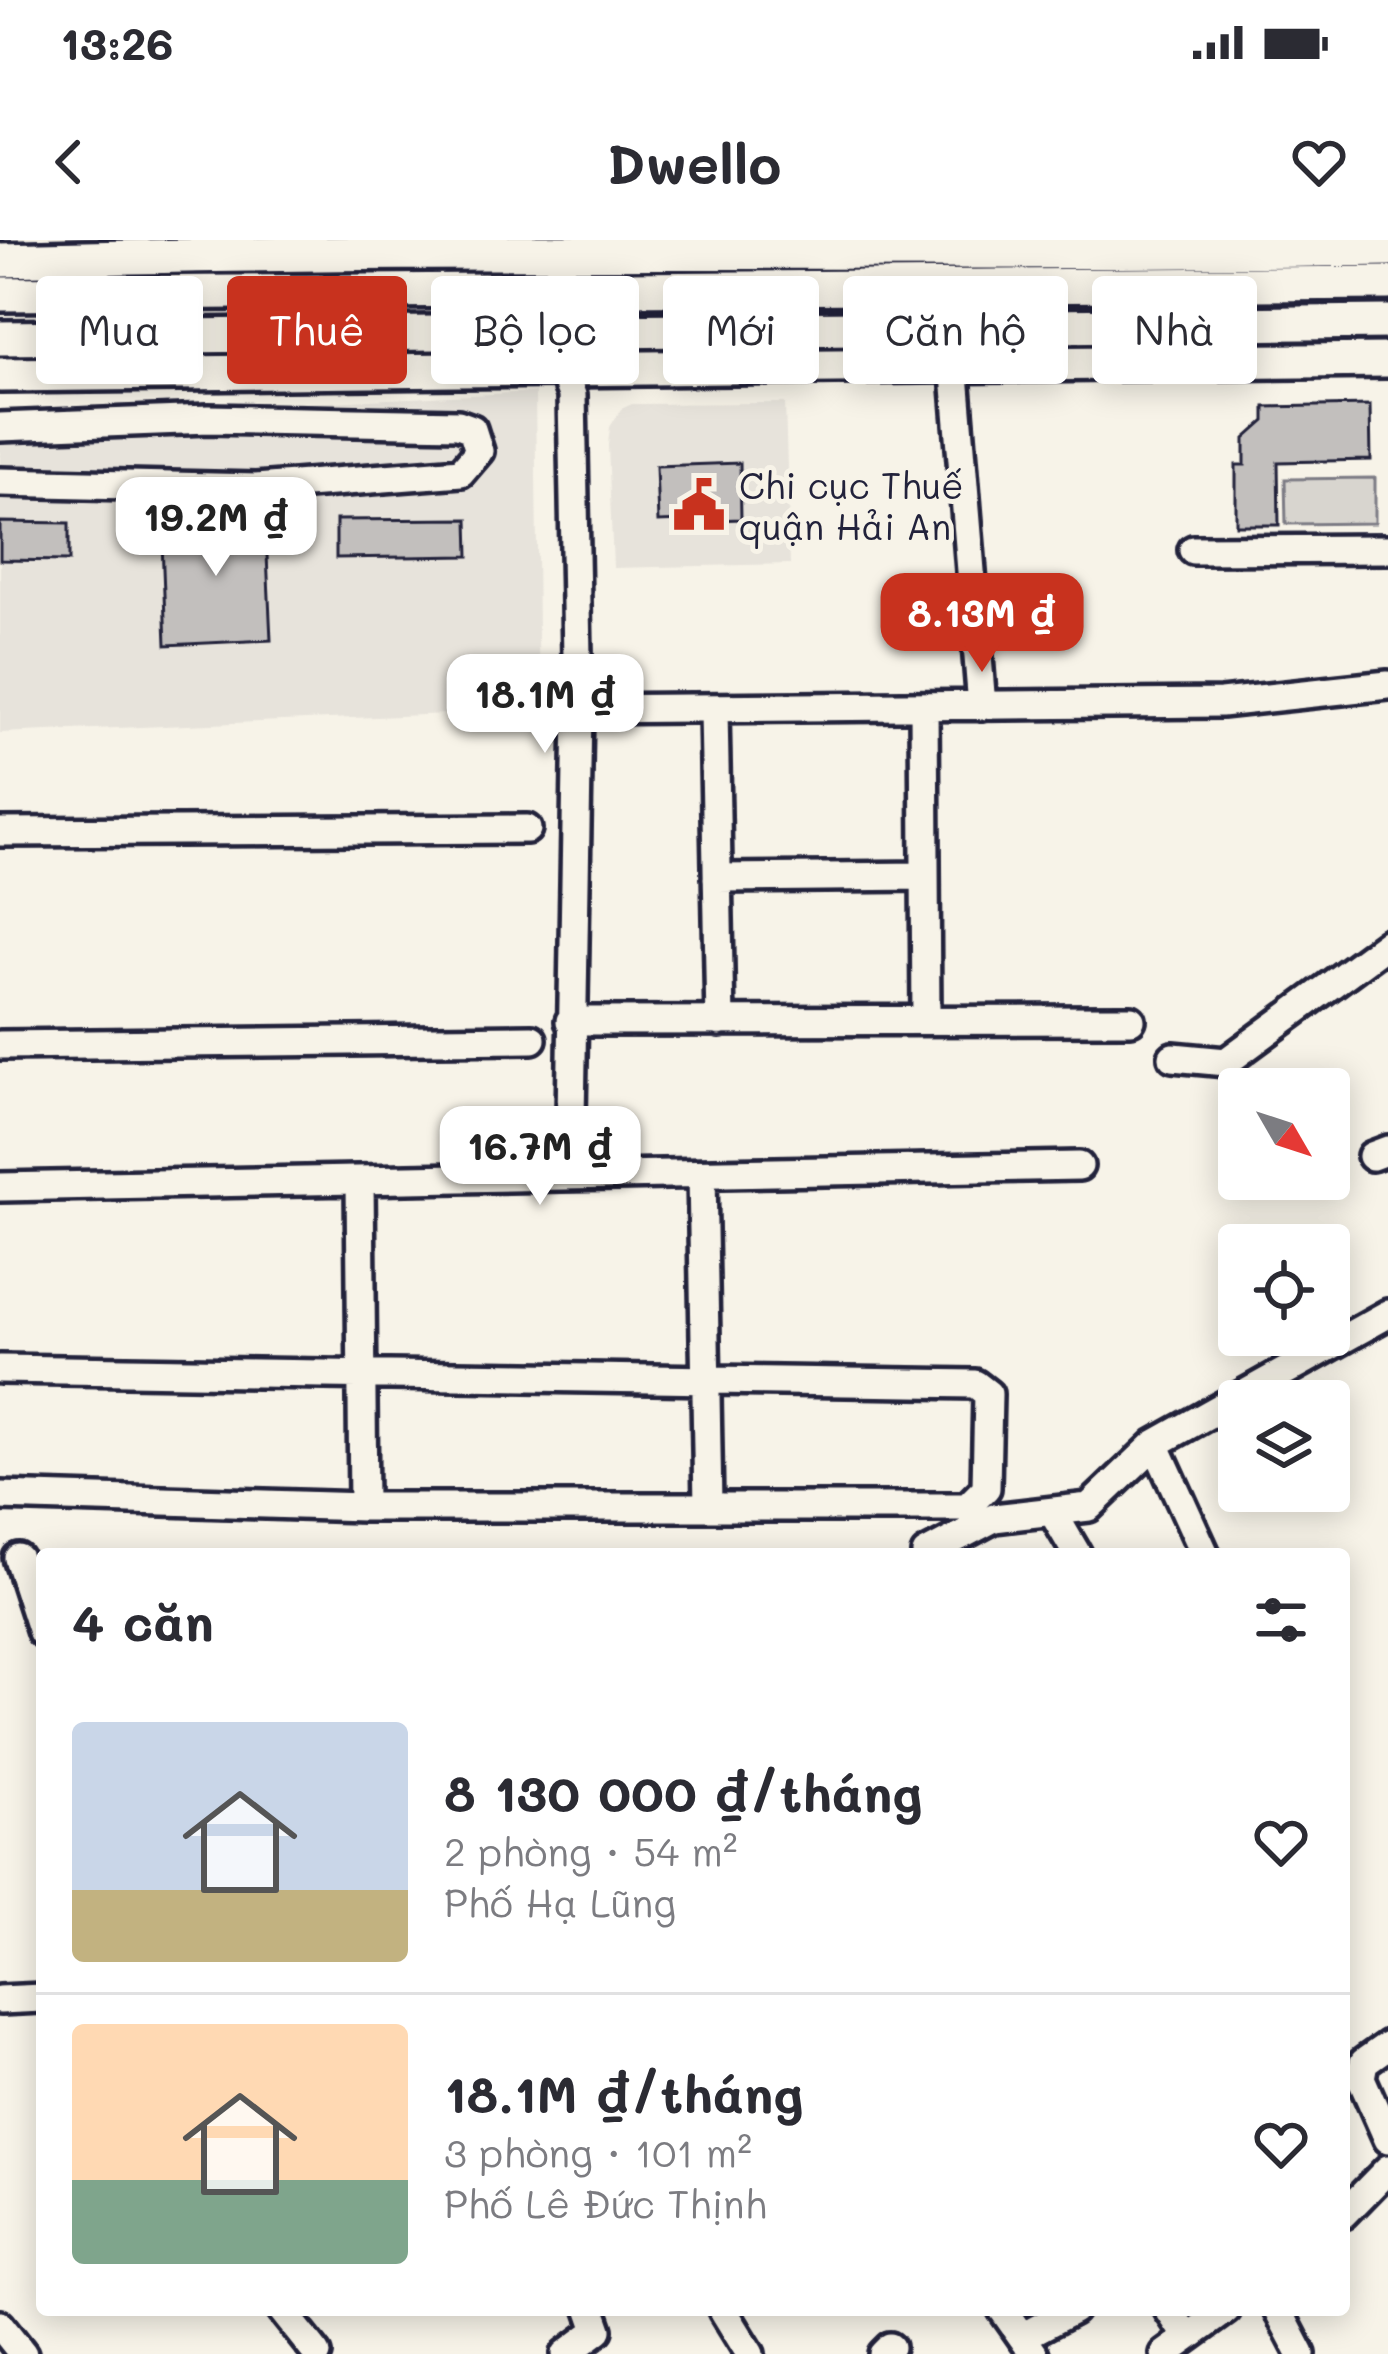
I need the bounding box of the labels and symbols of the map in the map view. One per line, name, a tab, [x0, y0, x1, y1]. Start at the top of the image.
place label: Chi cục Thuế quận Hải An	[739, 461, 963, 549]
public building icon: Chi cục Thuế quận Hải An	[670, 476, 728, 534]
pin: 19.2M ₫	[105, 477, 327, 579]
pin: 8.13M ₫	[871, 573, 1093, 675]
pin: 18.1M ₫	[434, 654, 656, 756]
north arrow	[1218, 1068, 1350, 1200]
pin: 16.7M ₫	[429, 1106, 651, 1208]

